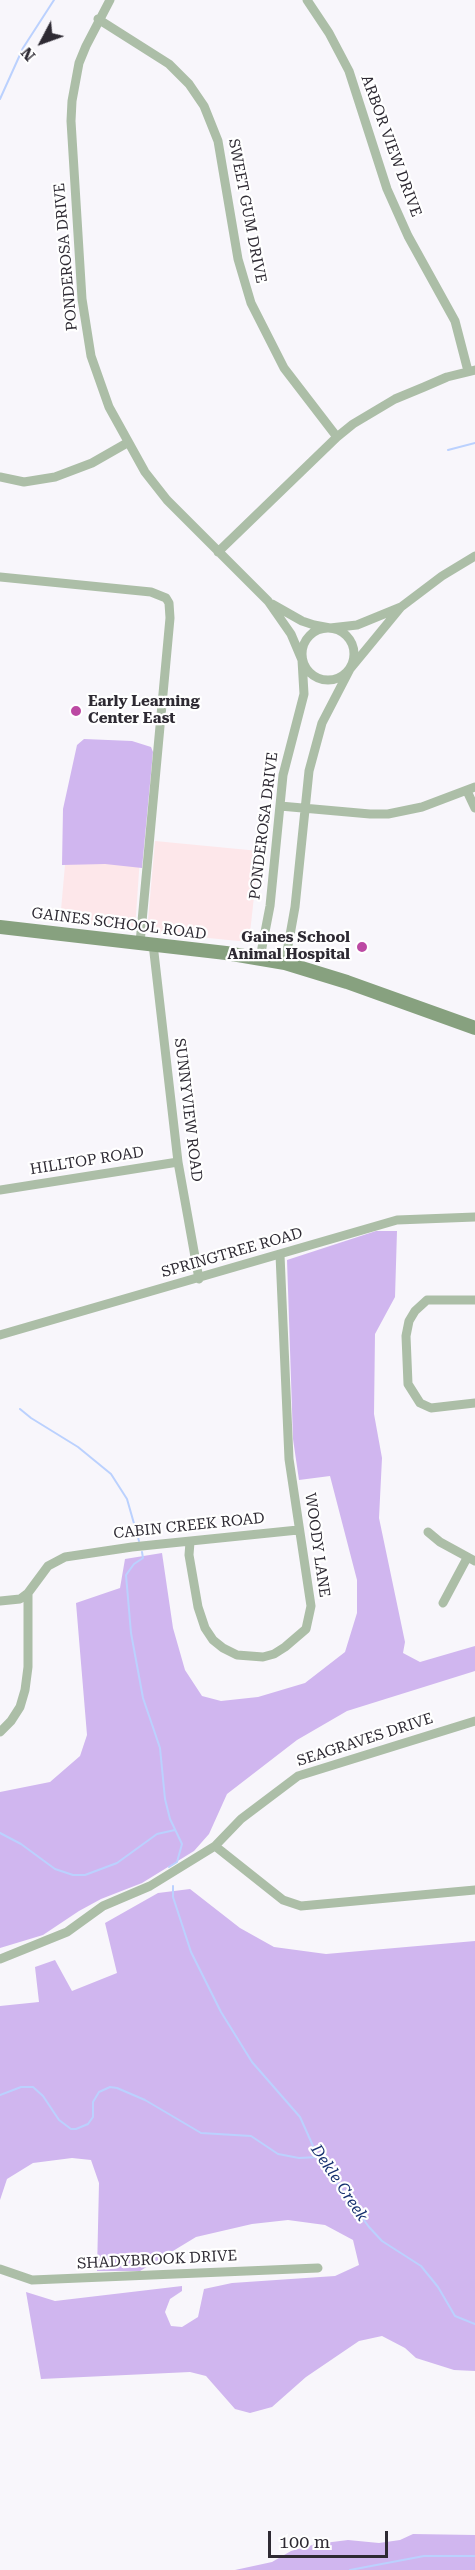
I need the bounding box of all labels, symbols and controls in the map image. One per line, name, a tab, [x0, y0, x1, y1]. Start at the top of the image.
north arrow	[12, 12, 72, 72]
text: N	[17, 43, 39, 65]
street label: ARBOR VIEW DRIVE	[357, 73, 425, 219]
street label: SWEET GUM DRIVE	[224, 137, 270, 285]
street label: PONDEROSA DRIVE	[51, 182, 81, 332]
place label: Early Learning Center East	[88, 693, 200, 728]
marker: Early Learning Center East	[69, 704, 83, 718]
street label: PONDEROSA DRIVE	[246, 751, 282, 901]
street label: GAINES SCHOOL ROAD	[31, 904, 207, 944]
place label: Gaines School Animal Hospital	[228, 929, 350, 964]
marker: Gaines School Animal Hospital	[355, 940, 369, 954]
street label: SUNNYVIEW ROAD	[170, 1037, 206, 1183]
street label: HILLTOP ROAD	[29, 1143, 145, 1179]
street label: SPRINGTREE ROAD	[159, 1224, 305, 1282]
street label: WOODY LANE	[301, 1492, 333, 1598]
street label: CABIN CREEK ROAD	[113, 1509, 265, 1543]
street label: SEAGRAVES DRIVE	[295, 1710, 435, 1770]
water label: Dekle Creek	[306, 2141, 372, 2225]
street label: SHADYBROOK DRIVE	[76, 2247, 238, 2273]
scale bar	[271, 2519, 391, 2557]
text: 100 m	[279, 2531, 330, 2552]

